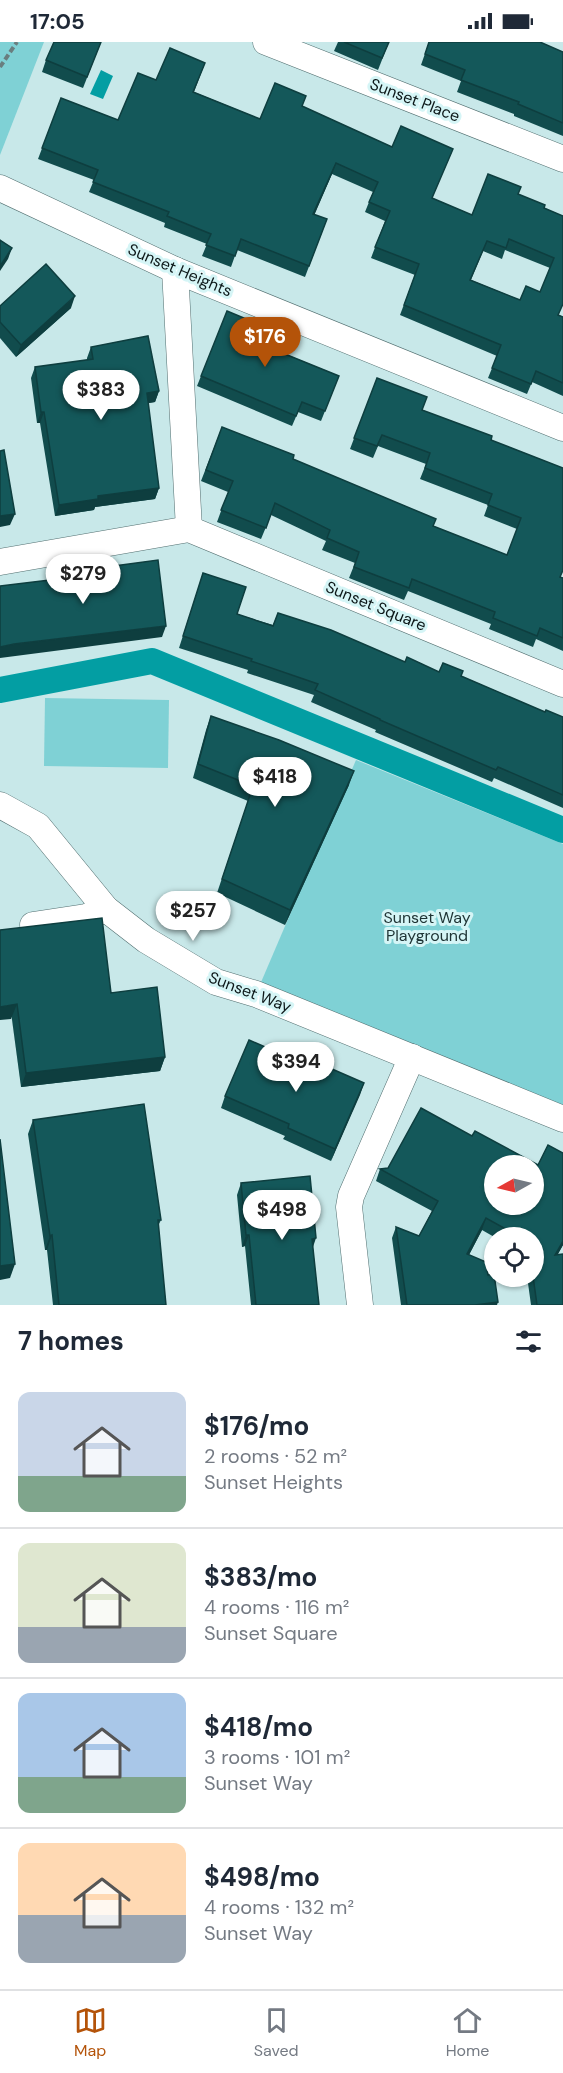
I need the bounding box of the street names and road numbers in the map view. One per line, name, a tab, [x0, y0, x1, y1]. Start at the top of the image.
street label: Sunset Place	[367, 73, 463, 127]
street label: Sunset Heights	[125, 239, 235, 301]
street label: Sunset Square	[323, 576, 429, 636]
street label: Sunset Way	[206, 967, 295, 1017]

